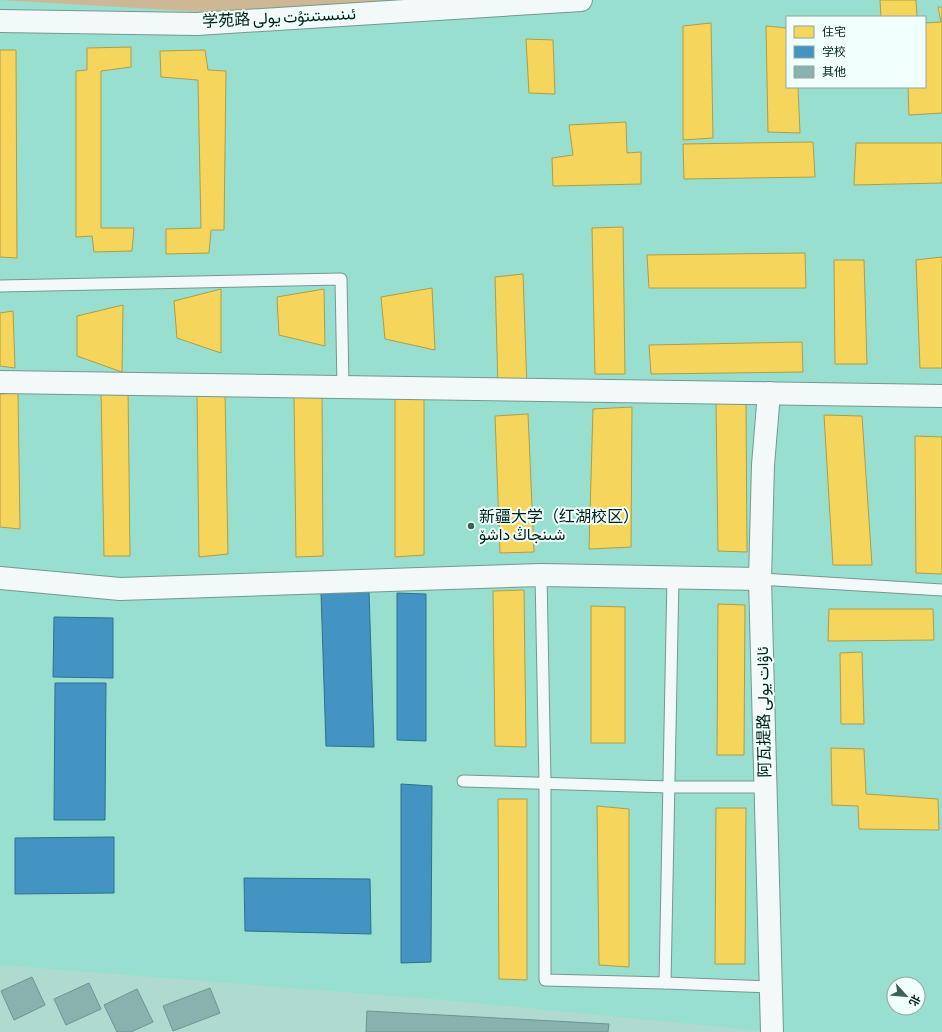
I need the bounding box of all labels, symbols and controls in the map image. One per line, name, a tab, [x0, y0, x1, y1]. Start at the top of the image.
street label: 学苑路 ئىنىستىتۇت يولى	[202, 5, 356, 32]
legend	[786, 16, 926, 88]
text: 住宅	[822, 25, 846, 38]
text: 学校	[822, 45, 846, 58]
text: 其他	[822, 66, 846, 78]
place label: 新疆大学（红湖校区） شىنجاڭ داشۆ	[479, 508, 639, 545]
marker: 新疆大学（红湖校区） شىنجاڭ داشۆ	[466, 521, 476, 531]
street label: 阿瓦提路 ئاۋات يولى	[754, 646, 775, 778]
north arrow	[886, 976, 926, 1016]
text: 北	[907, 993, 922, 1008]

